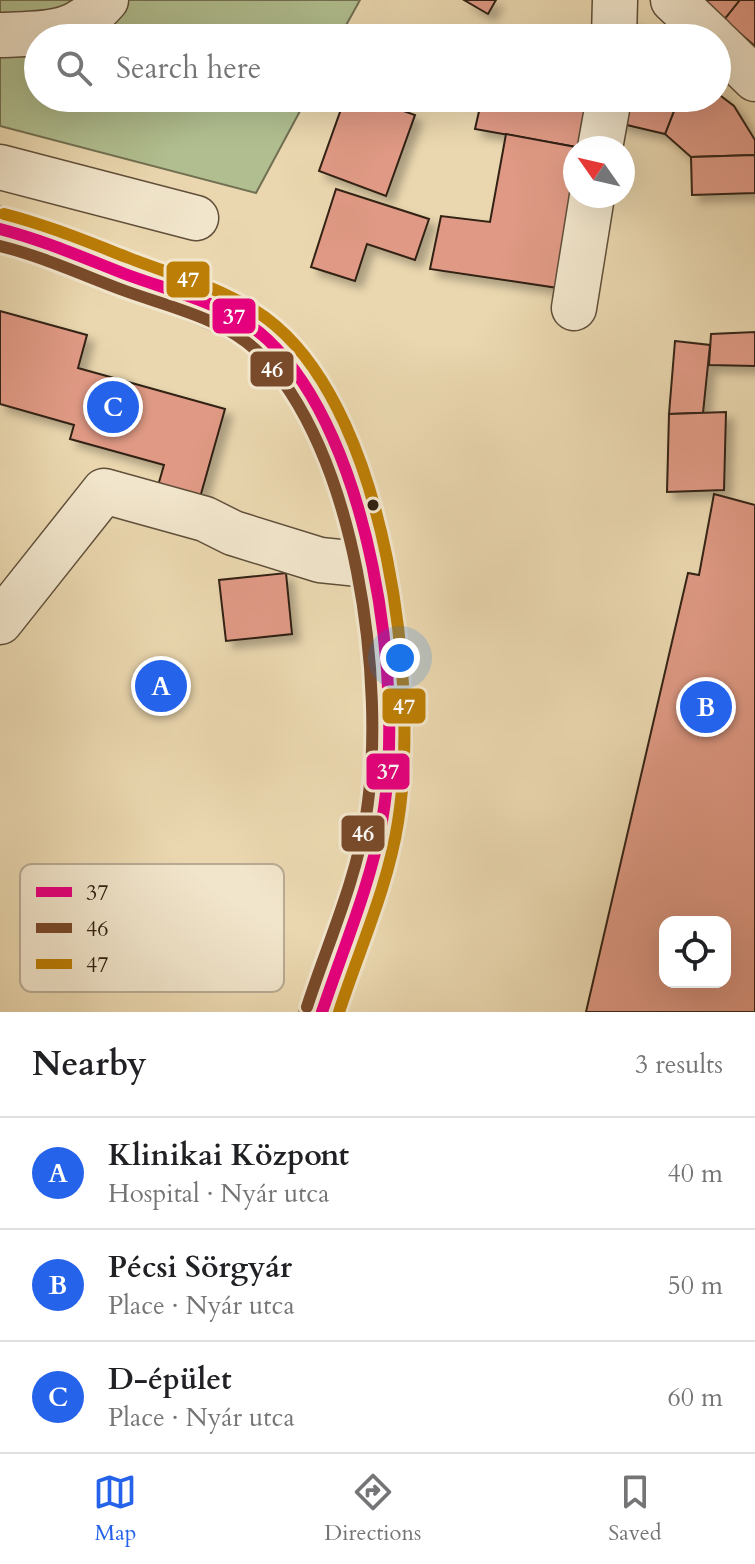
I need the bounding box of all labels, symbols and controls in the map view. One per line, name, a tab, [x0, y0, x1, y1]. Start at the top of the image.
search box	[24, 24, 731, 112]
icon: search	[52, 46, 96, 90]
text: Search here	[116, 48, 261, 89]
north arrow	[563, 136, 635, 208]
line badge: 47	[165, 260, 211, 299]
text: 47	[177, 265, 199, 295]
line badge: 37	[211, 297, 257, 335]
text: 37	[223, 302, 245, 332]
line badge: 46	[249, 350, 295, 388]
text: 46	[261, 355, 283, 385]
pin: C	[87, 377, 139, 437]
unlabelled marker	[365, 497, 381, 513]
your location	[380, 638, 420, 678]
pin: A	[135, 656, 187, 716]
pin: B	[680, 677, 732, 737]
line badge: 47	[381, 687, 427, 725]
text: 47	[393, 692, 415, 722]
line badge: 37	[365, 752, 411, 791]
text: 37	[377, 757, 399, 787]
line badge: 46	[340, 814, 386, 853]
text: 46	[352, 819, 374, 849]
legend	[20, 864, 284, 992]
text: 37	[86, 878, 109, 908]
text: 46	[86, 914, 109, 944]
map controls	[659, 916, 731, 988]
button: locate	[659, 916, 731, 988]
text: 47	[86, 950, 109, 980]
text: Nearby	[32, 1041, 147, 1087]
text: 3 results	[635, 1047, 723, 1082]
text: Klinikai Központ	[108, 1135, 349, 1176]
text: A	[48, 1156, 68, 1191]
text: 40 m	[667, 1156, 723, 1191]
text: Hospital · Nyár utca	[108, 1176, 329, 1211]
text: Pécsi Sörgyár	[108, 1247, 292, 1288]
text: B	[49, 1268, 67, 1303]
text: 50 m	[667, 1268, 723, 1303]
text: Place · Nyár utca	[108, 1288, 295, 1323]
text: D-épület	[108, 1359, 232, 1400]
text: C	[48, 1380, 68, 1415]
text: 60 m	[667, 1380, 723, 1415]
text: Place · Nyár utca	[108, 1400, 295, 1435]
tab: Map	[93, 1470, 137, 1548]
tab: Directions	[324, 1470, 421, 1548]
tab: Saved	[608, 1470, 662, 1548]

